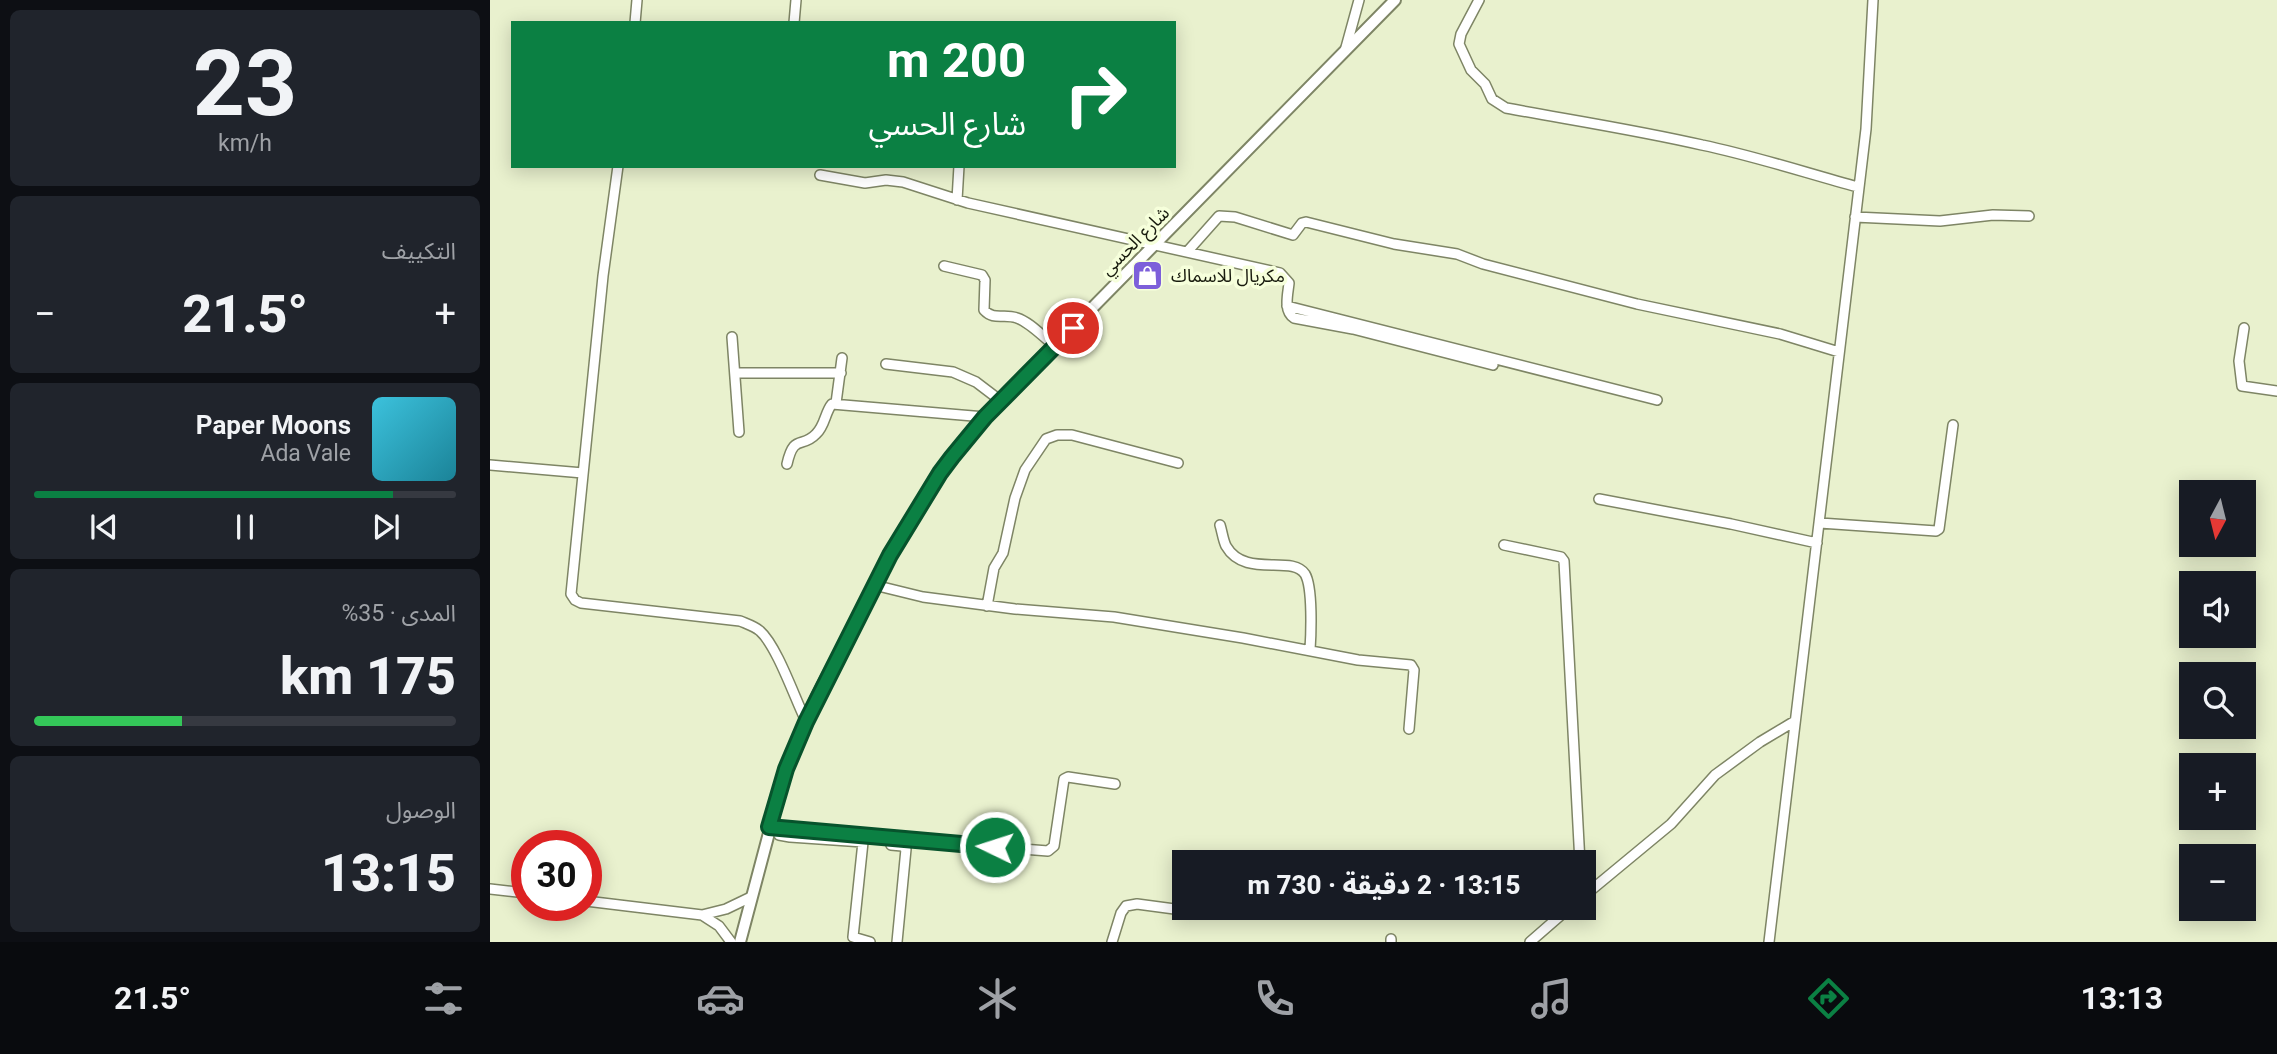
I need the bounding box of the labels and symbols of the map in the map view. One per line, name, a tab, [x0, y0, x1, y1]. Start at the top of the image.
street label: شارع الحسي	[1096, 202, 1176, 282]
shop icon: مكريال للاسماك	[1131, 259, 1165, 293]
place label: مكريال للاسماك	[1171, 265, 1285, 287]
pin	[1043, 298, 1103, 358]
north arrow	[2179, 480, 2256, 556]
position arrow	[958, 810, 1032, 884]
speed limit sign: 30	[511, 830, 602, 921]

